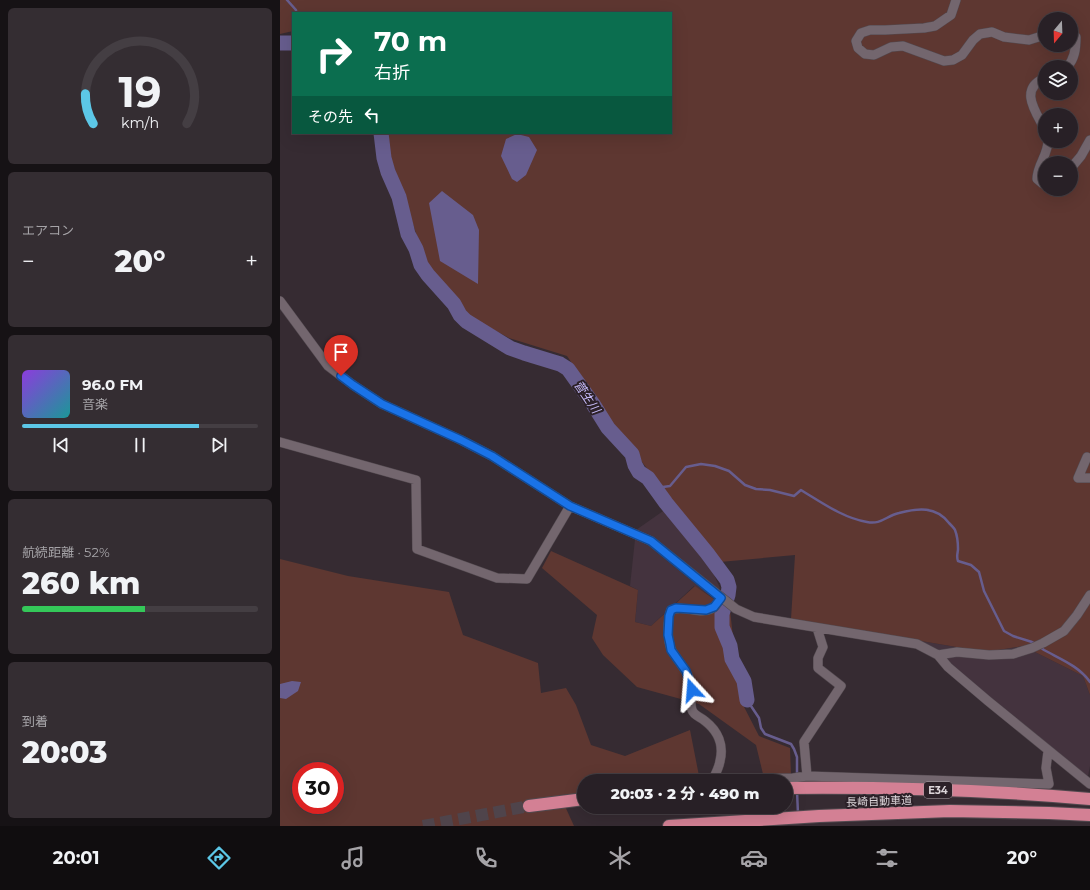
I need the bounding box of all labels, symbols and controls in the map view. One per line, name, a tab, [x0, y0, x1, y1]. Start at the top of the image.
north arrow	[1038, 12, 1078, 52]
map controls	[1038, 12, 1078, 196]
text: 70 m	[374, 24, 447, 58]
icon: right	[308, 28, 360, 80]
button: layers	[1038, 60, 1078, 100]
text: 右折	[374, 62, 410, 84]
text: 19	[119, 67, 161, 117]
icon: left	[361, 104, 383, 126]
text: その先	[308, 107, 353, 126]
button: +	[1038, 108, 1078, 148]
text: km/h	[121, 113, 159, 131]
button: −	[1038, 156, 1078, 196]
text: エアコン	[22, 222, 74, 238]
text: 20°	[114, 243, 166, 280]
text: −	[22, 248, 35, 275]
text: +	[245, 248, 258, 275]
pin	[324, 335, 358, 376]
icon: arrive	[330, 341, 352, 363]
text: 96.0 FM	[82, 375, 143, 394]
water label: 菅生川	[571, 378, 605, 417]
text: 音楽	[82, 396, 108, 412]
icon: previous	[50, 434, 72, 456]
icon: pause	[129, 434, 151, 456]
icon: next	[208, 434, 230, 456]
text: 航続距離 · 52%	[22, 544, 110, 560]
text: 260 km	[22, 565, 140, 602]
position arrow	[671, 669, 713, 711]
text: 到着	[22, 713, 48, 729]
text: 20:03	[22, 734, 107, 771]
speed limit sign: 30	[292, 762, 344, 814]
road number: E34	[924, 782, 952, 798]
text: 20:03 · 2 分 · 490 m	[611, 784, 759, 803]
street label: 長崎自動車道	[846, 793, 912, 809]
icon: directions	[205, 844, 233, 872]
icon: music	[339, 844, 367, 872]
icon: phone	[472, 844, 500, 872]
icon: climate	[606, 844, 634, 872]
icon: car	[740, 844, 768, 872]
icon: filters	[873, 844, 901, 872]
text: 20:01	[53, 847, 100, 869]
text: 20°	[1007, 847, 1037, 869]

